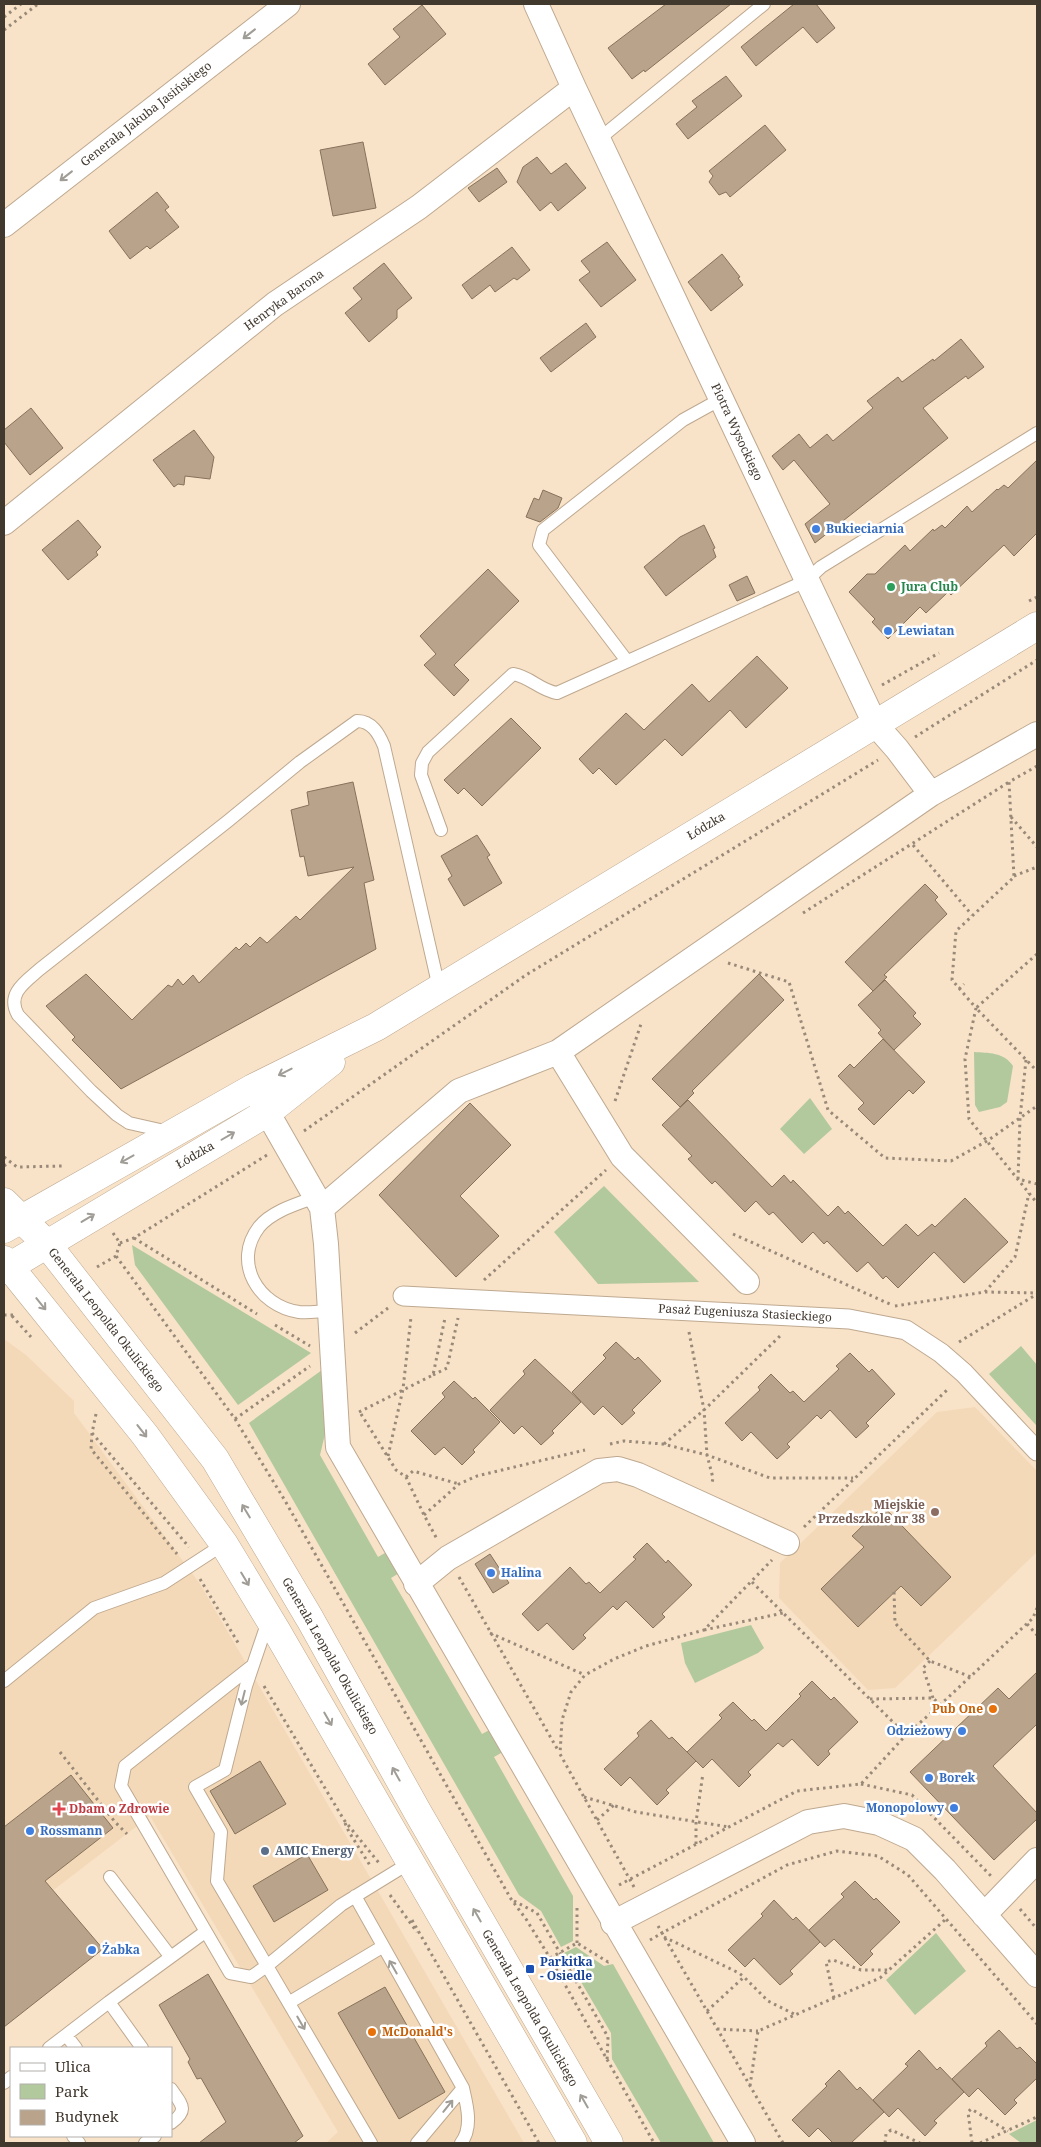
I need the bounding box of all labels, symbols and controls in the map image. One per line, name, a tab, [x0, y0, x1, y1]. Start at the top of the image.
one-way arrow	[243, 28, 256, 39]
street label: Generała Jakuba Jasińskiego	[77, 57, 215, 170]
one-way arrow	[60, 171, 73, 182]
street label: Henryka Barona	[240, 265, 327, 334]
street label: Piotra Wysockiego	[707, 380, 768, 483]
place label: Bukieciarnia	[826, 520, 904, 537]
marker: Bukieciarnia	[810, 523, 822, 535]
place label: Jura Club	[900, 578, 958, 595]
marker: Jura Club	[885, 581, 897, 593]
place label: Lewiatan	[898, 622, 954, 639]
marker: Lewiatan	[882, 625, 894, 637]
street label: Łódzka	[683, 807, 728, 844]
one-way arrow	[278, 1068, 293, 1077]
one-way arrow	[220, 1130, 235, 1140]
street label: Łódzka	[172, 1137, 217, 1172]
one-way arrow	[121, 1154, 135, 1164]
one-way arrow	[80, 1212, 94, 1222]
street label: Generała Leopolda Okulickiego	[45, 1244, 168, 1395]
one-way arrow	[35, 1297, 46, 1310]
street label: Pasaż Eugeniusza Stasieckiego	[658, 1299, 832, 1326]
one-way arrow	[137, 1424, 147, 1438]
place label: Miejskie Przedszkole nr 38	[818, 1496, 925, 1527]
one-way arrow	[240, 1505, 250, 1519]
marker: Miejskie Przedszkole nr 38	[929, 1506, 941, 1518]
place label: Halina	[501, 1564, 542, 1581]
marker: Halina	[485, 1567, 497, 1579]
one-way arrow	[240, 1571, 250, 1585]
street label: Generała Leopolda Okulickiego	[278, 1574, 383, 1737]
one-way arrow	[238, 1690, 247, 1706]
place label: Pub One	[932, 1700, 983, 1717]
marker: Pub One	[987, 1703, 999, 1715]
one-way arrow	[323, 1711, 333, 1725]
place label: Odzieżowy	[886, 1722, 952, 1739]
marker: Odzieżowy	[956, 1725, 968, 1737]
one-way arrow	[391, 1766, 401, 1781]
place label: Borek	[939, 1769, 976, 1786]
marker: Borek	[923, 1772, 935, 1784]
place label: Monopolowy	[866, 1799, 944, 1816]
place label: Dbam o Zdrowie	[69, 1800, 170, 1817]
marker: Monopolowy	[948, 1802, 960, 1814]
marker: Dbam o Zdrowie	[53, 1803, 65, 1815]
place label: Rossmann	[40, 1822, 103, 1839]
marker: Rossmann	[24, 1825, 36, 1837]
place label: AMIC Energy	[275, 1842, 354, 1859]
marker: AMIC Energy	[259, 1845, 271, 1857]
one-way arrow	[471, 1908, 481, 1922]
street label: Generała Leopolda Okulickiego	[478, 1926, 583, 2089]
place label: Żabka	[102, 1941, 140, 1958]
marker: Żabka	[86, 1944, 98, 1956]
place label: Parkitka - Osiedle	[540, 1953, 593, 1984]
one-way arrow	[388, 1960, 398, 1975]
marker: Parkitka - Osiedle	[524, 1963, 536, 1975]
one-way arrow	[297, 2015, 307, 2029]
place label: McDonald's	[382, 2023, 453, 2040]
marker: McDonald's	[366, 2026, 378, 2038]
legend	[10, 2047, 172, 2137]
text: Ulica	[55, 2056, 91, 2076]
text: Park	[55, 2081, 89, 2101]
one-way arrow	[579, 2094, 589, 2109]
one-way arrow	[443, 2100, 454, 2113]
text: Budynek	[55, 2106, 119, 2126]

